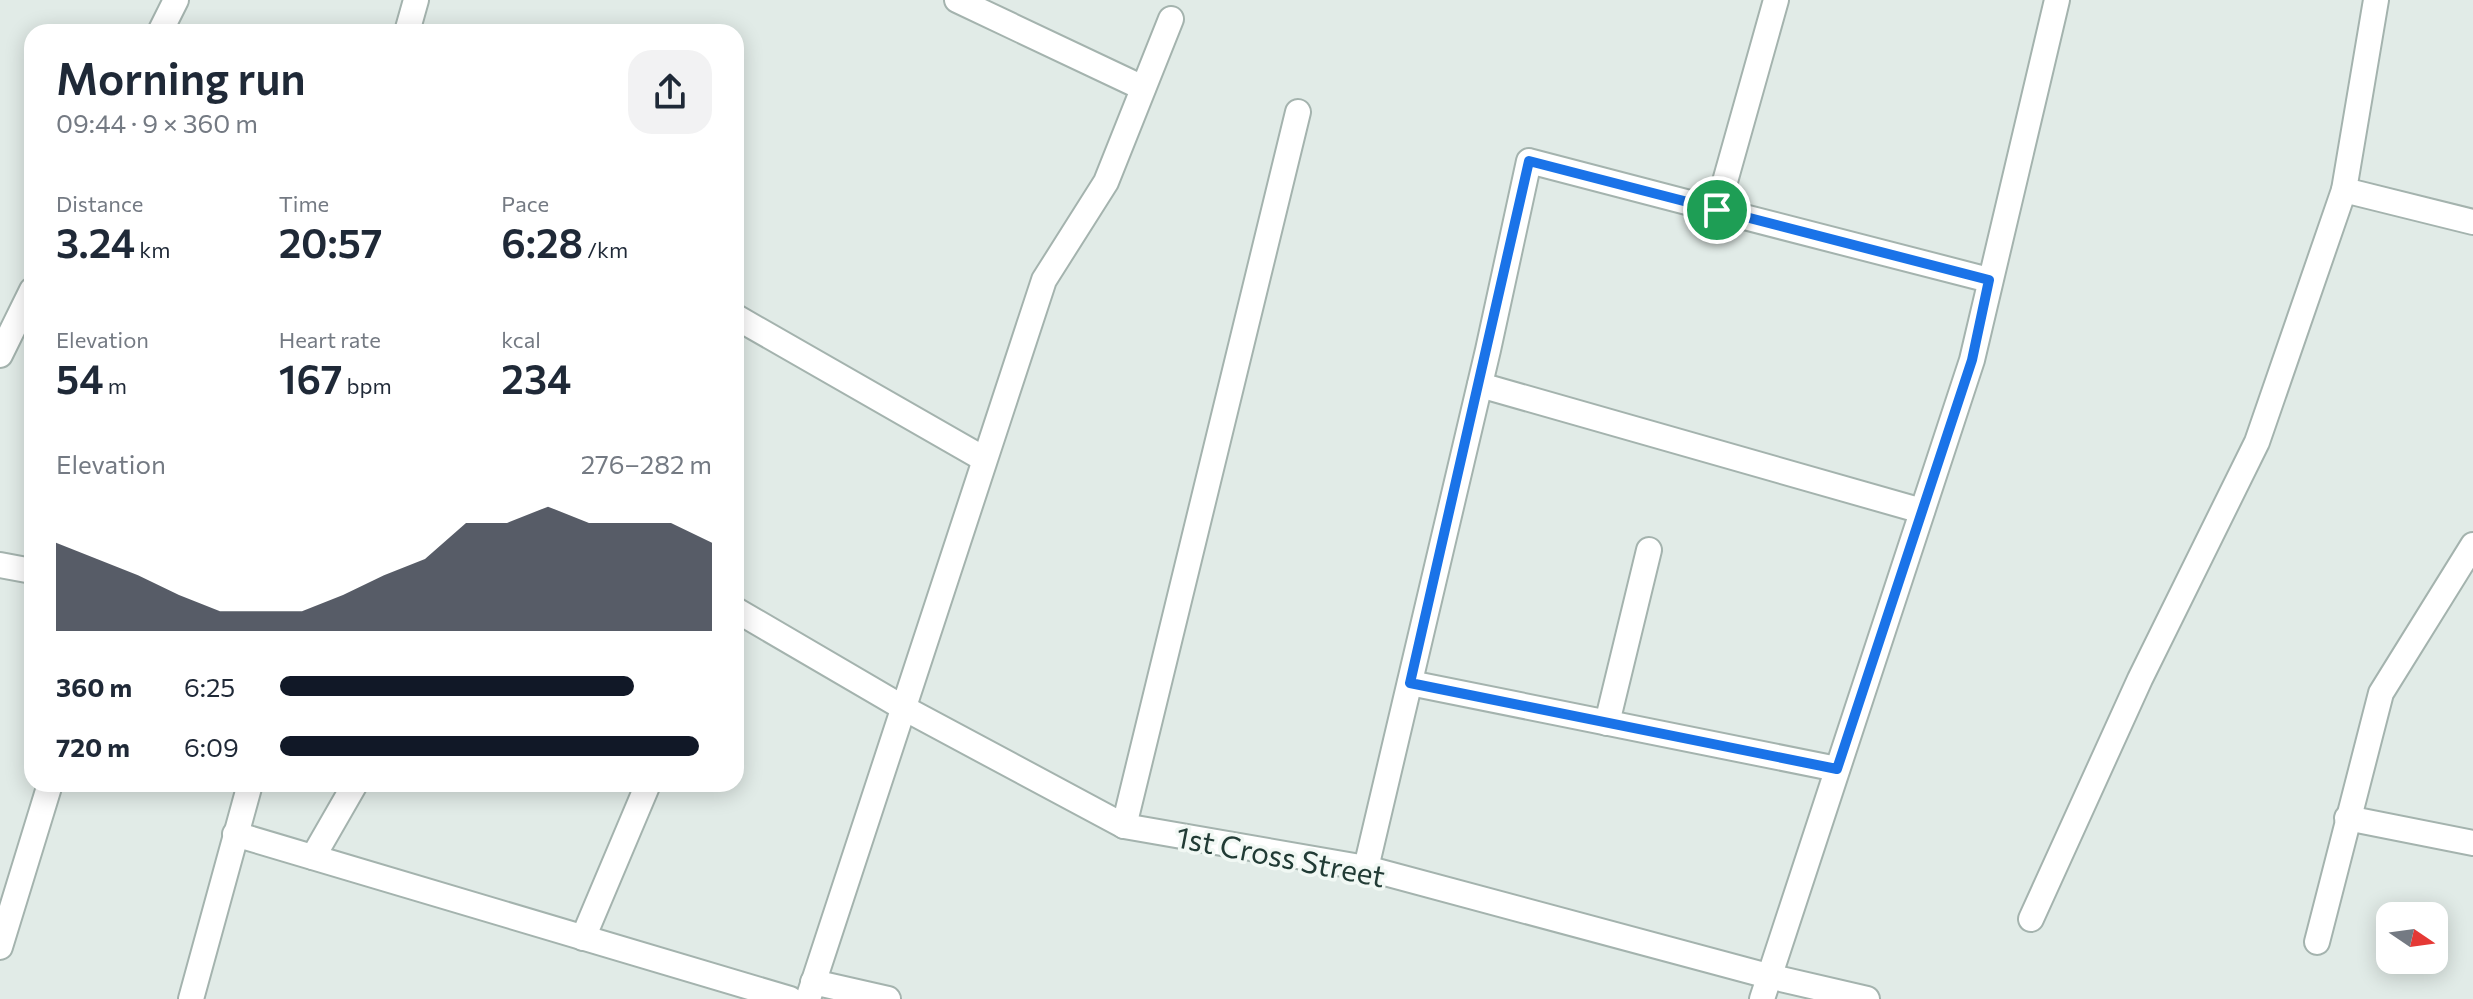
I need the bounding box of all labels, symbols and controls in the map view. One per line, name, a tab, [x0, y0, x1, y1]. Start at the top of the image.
text: Morning run	[56, 50, 306, 104]
button: share	[628, 50, 712, 134]
text: 09:44 · 9 × 360 m	[56, 107, 258, 138]
pin	[1683, 176, 1751, 244]
icon: arrive	[1695, 188, 1739, 232]
text: Distance	[56, 190, 143, 217]
text: Time	[279, 190, 329, 217]
text: Pace	[501, 190, 549, 217]
text: 3.24	[56, 217, 135, 266]
text: 20:57	[279, 217, 383, 266]
text: 6:28	[501, 217, 583, 266]
text: km	[135, 236, 170, 263]
text: /km	[583, 236, 628, 263]
text: Elevation	[56, 326, 149, 353]
text: Heart rate	[279, 326, 381, 353]
text: kcal	[501, 326, 541, 353]
text: 54	[56, 353, 104, 402]
text: 167	[279, 353, 342, 402]
text: 234	[501, 353, 571, 402]
text: m	[104, 372, 127, 399]
text: bpm	[342, 372, 392, 399]
text: Elevation	[56, 448, 166, 479]
text: 276–282 m	[581, 448, 712, 479]
text: 360 m	[56, 671, 132, 702]
text: 6:25	[184, 671, 235, 702]
text: 720 m	[56, 731, 130, 762]
text: 6:09	[184, 731, 239, 762]
street label: 1st Cross Street	[1173, 817, 1389, 893]
north arrow	[2376, 902, 2448, 974]
map controls	[2376, 902, 2448, 974]

